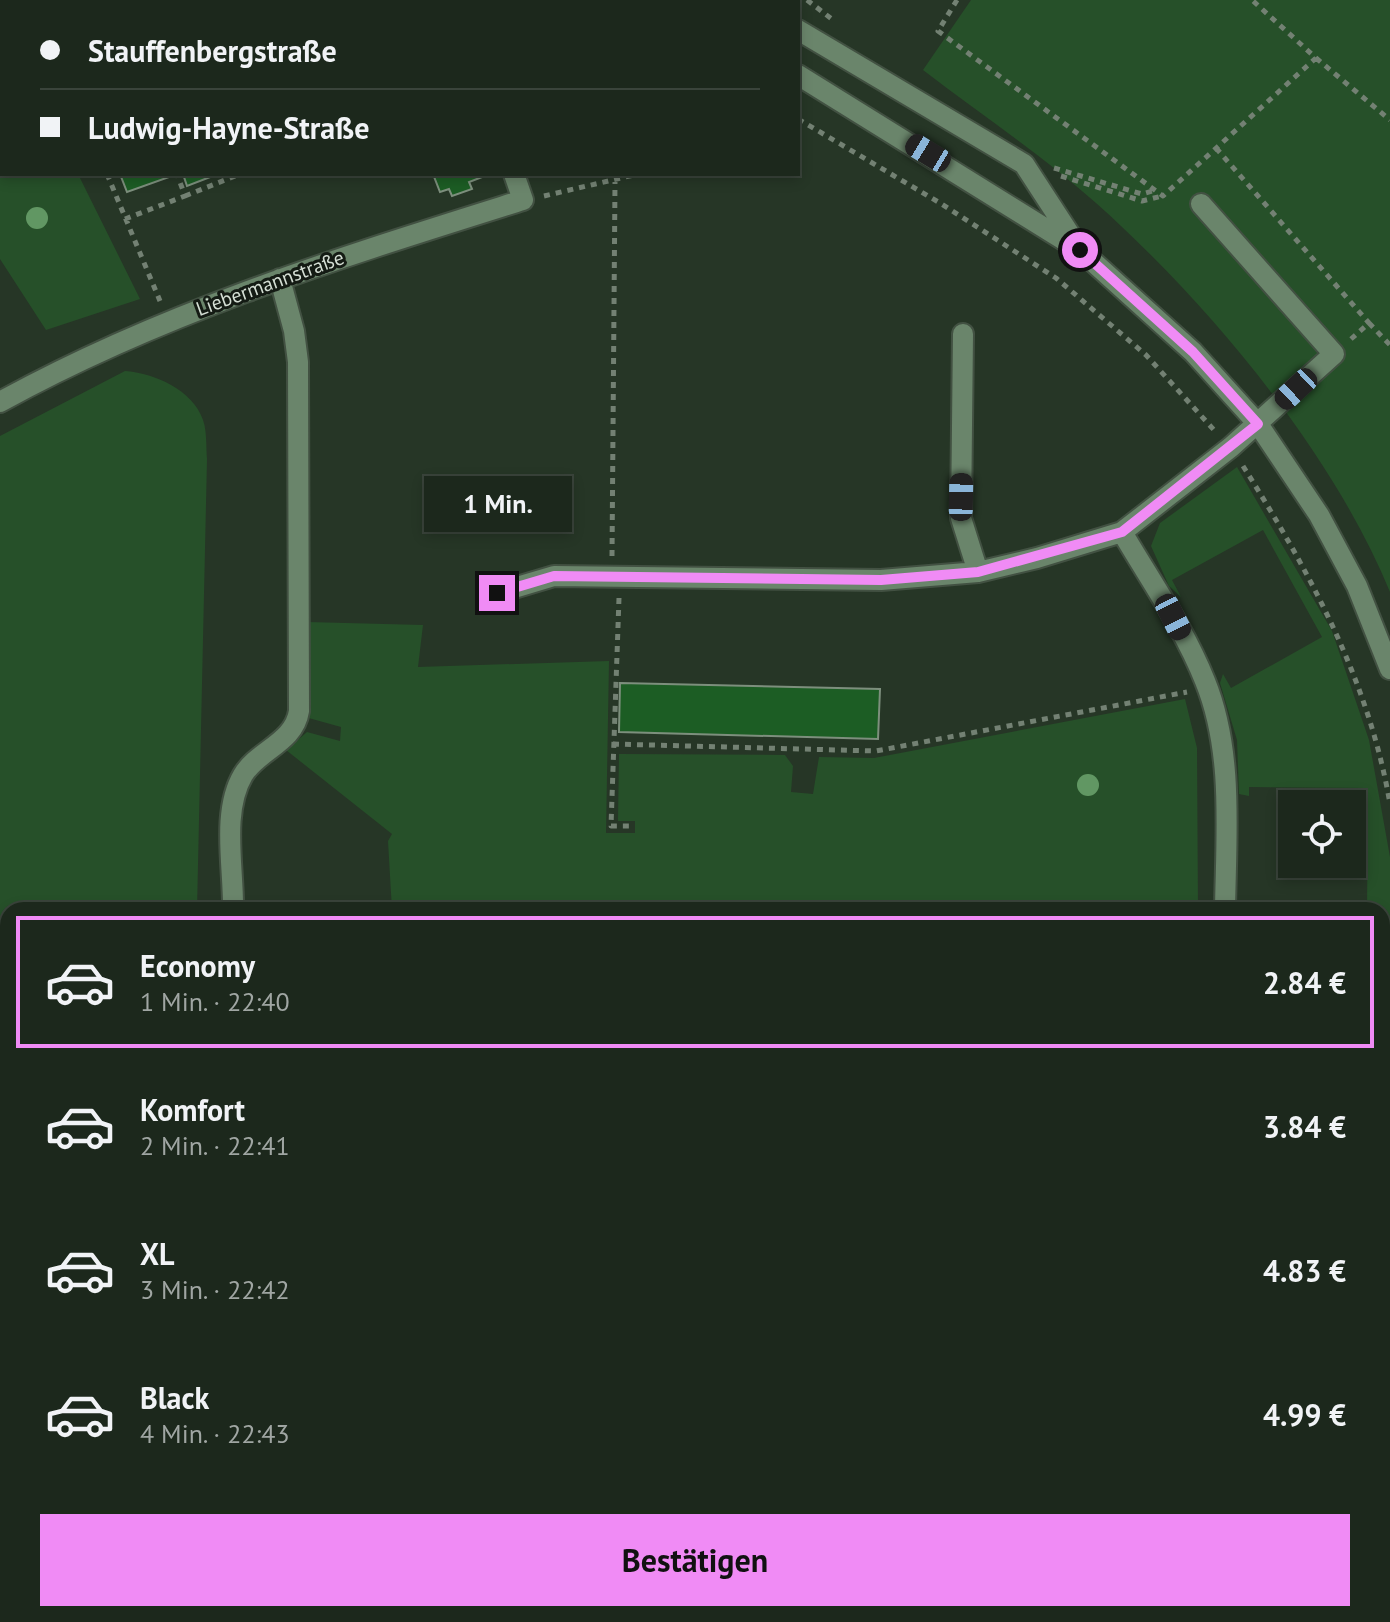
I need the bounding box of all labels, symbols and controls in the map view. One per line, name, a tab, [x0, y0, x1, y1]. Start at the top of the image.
text: Stauffenbergstraße	[88, 31, 337, 70]
text: Ludwig-Hayne-Straße	[88, 108, 369, 147]
car	[901, 130, 955, 176]
route start	[1062, 232, 1098, 268]
street label: Liebermannstraße	[192, 244, 348, 322]
car	[1270, 364, 1322, 414]
car	[949, 473, 973, 521]
callout: 1 Min.	[423, 477, 571, 533]
text: 1 Min.	[463, 487, 533, 520]
route end	[479, 575, 515, 611]
car	[1151, 590, 1195, 644]
map controls	[1278, 790, 1366, 878]
button: locate	[1278, 790, 1366, 878]
icon: car	[44, 946, 116, 1018]
text: Economy	[140, 946, 255, 985]
text: 2.84 €	[1263, 963, 1346, 1002]
text: 1 Min. · 22:40	[140, 985, 290, 1018]
icon: car	[44, 1090, 116, 1162]
text: Komfort	[140, 1090, 245, 1129]
text: 3.84 €	[1263, 1107, 1346, 1146]
text: 2 Min. · 22:41	[140, 1129, 290, 1162]
icon: car	[44, 1234, 116, 1306]
text: XL	[140, 1234, 174, 1273]
text: 4.83 €	[1263, 1251, 1346, 1290]
text: 3 Min. · 22:42	[140, 1273, 290, 1306]
icon: car	[44, 1378, 116, 1450]
text: Black	[140, 1378, 209, 1417]
text: 4.99 €	[1263, 1395, 1346, 1434]
text: 4 Min. · 22:43	[140, 1417, 290, 1450]
button: Bestätigen	[40, 1514, 1350, 1606]

